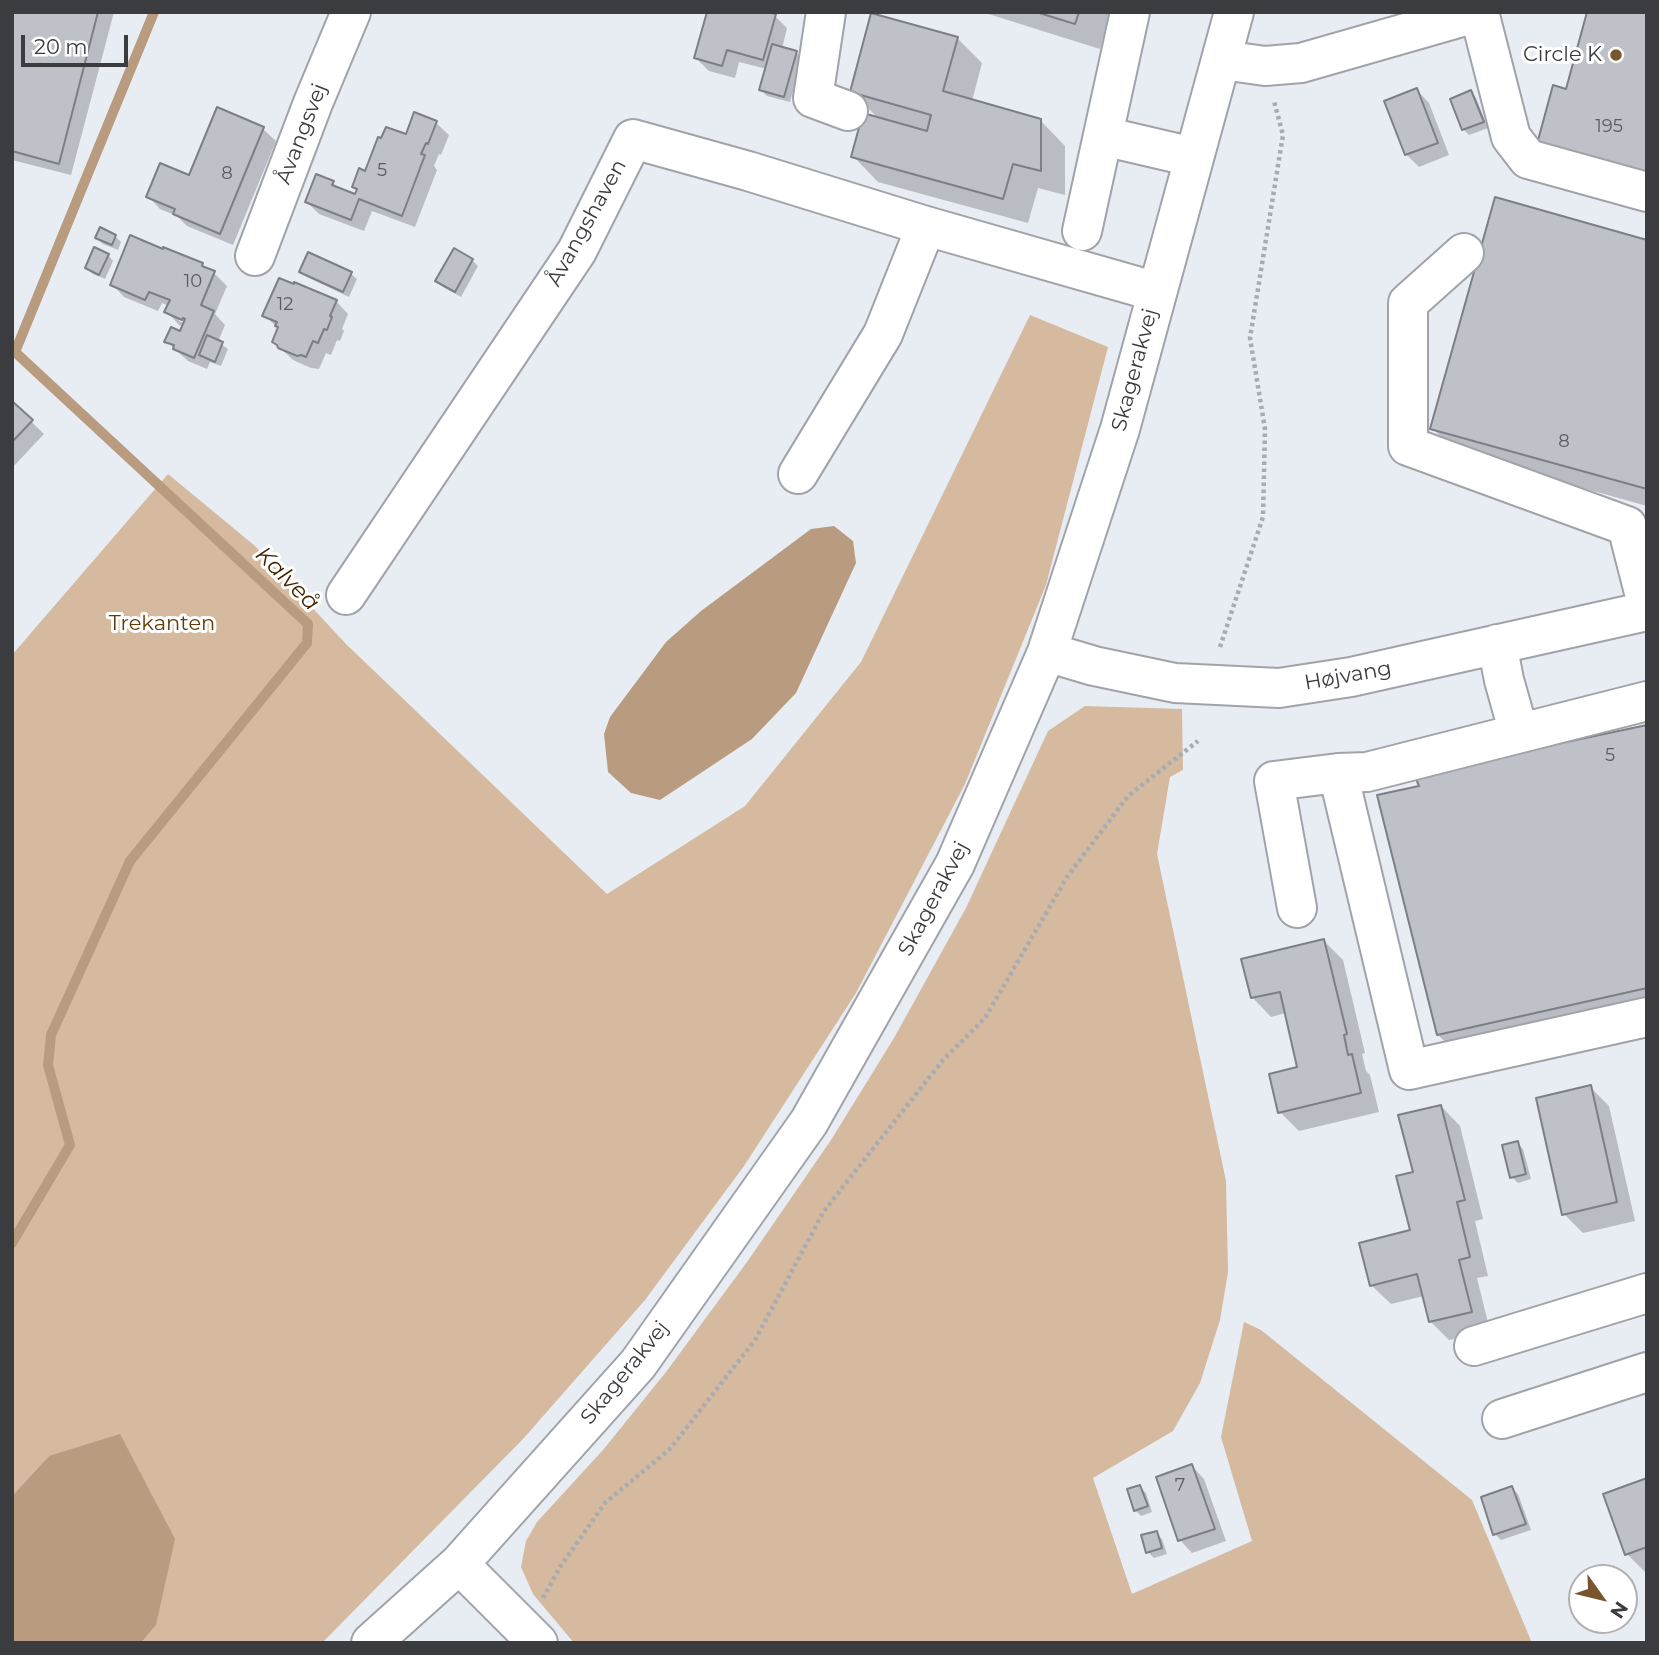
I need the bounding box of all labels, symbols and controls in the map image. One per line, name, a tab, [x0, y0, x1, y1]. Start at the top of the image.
scale bar	[24, 21, 131, 65]
text: 20 m	[34, 34, 88, 59]
place label: Circle K	[1523, 42, 1602, 68]
marker: Circle K	[1608, 47, 1624, 63]
street label: Åvangsvej	[271, 80, 333, 188]
house number: 195	[1595, 116, 1623, 138]
street label: Åvangshaven	[542, 155, 632, 291]
house number: 5	[377, 160, 387, 182]
house number: 8	[221, 163, 233, 185]
house number: 10	[184, 271, 202, 293]
house number: 12	[277, 294, 293, 316]
street label: Skagerakvej	[1107, 306, 1163, 434]
house number: 8	[1558, 431, 1570, 453]
water label: Kalveå	[249, 541, 325, 617]
park label: Trekanten	[109, 611, 215, 637]
street label: Højvang	[1303, 656, 1393, 696]
house number: 5	[1605, 745, 1615, 767]
street label: Skagerakvej	[893, 837, 975, 961]
street label: Skagerakvej	[576, 1316, 674, 1430]
house number: 7	[1175, 1475, 1185, 1497]
north arrow	[1568, 1564, 1638, 1634]
text: N	[1605, 1597, 1633, 1623]

